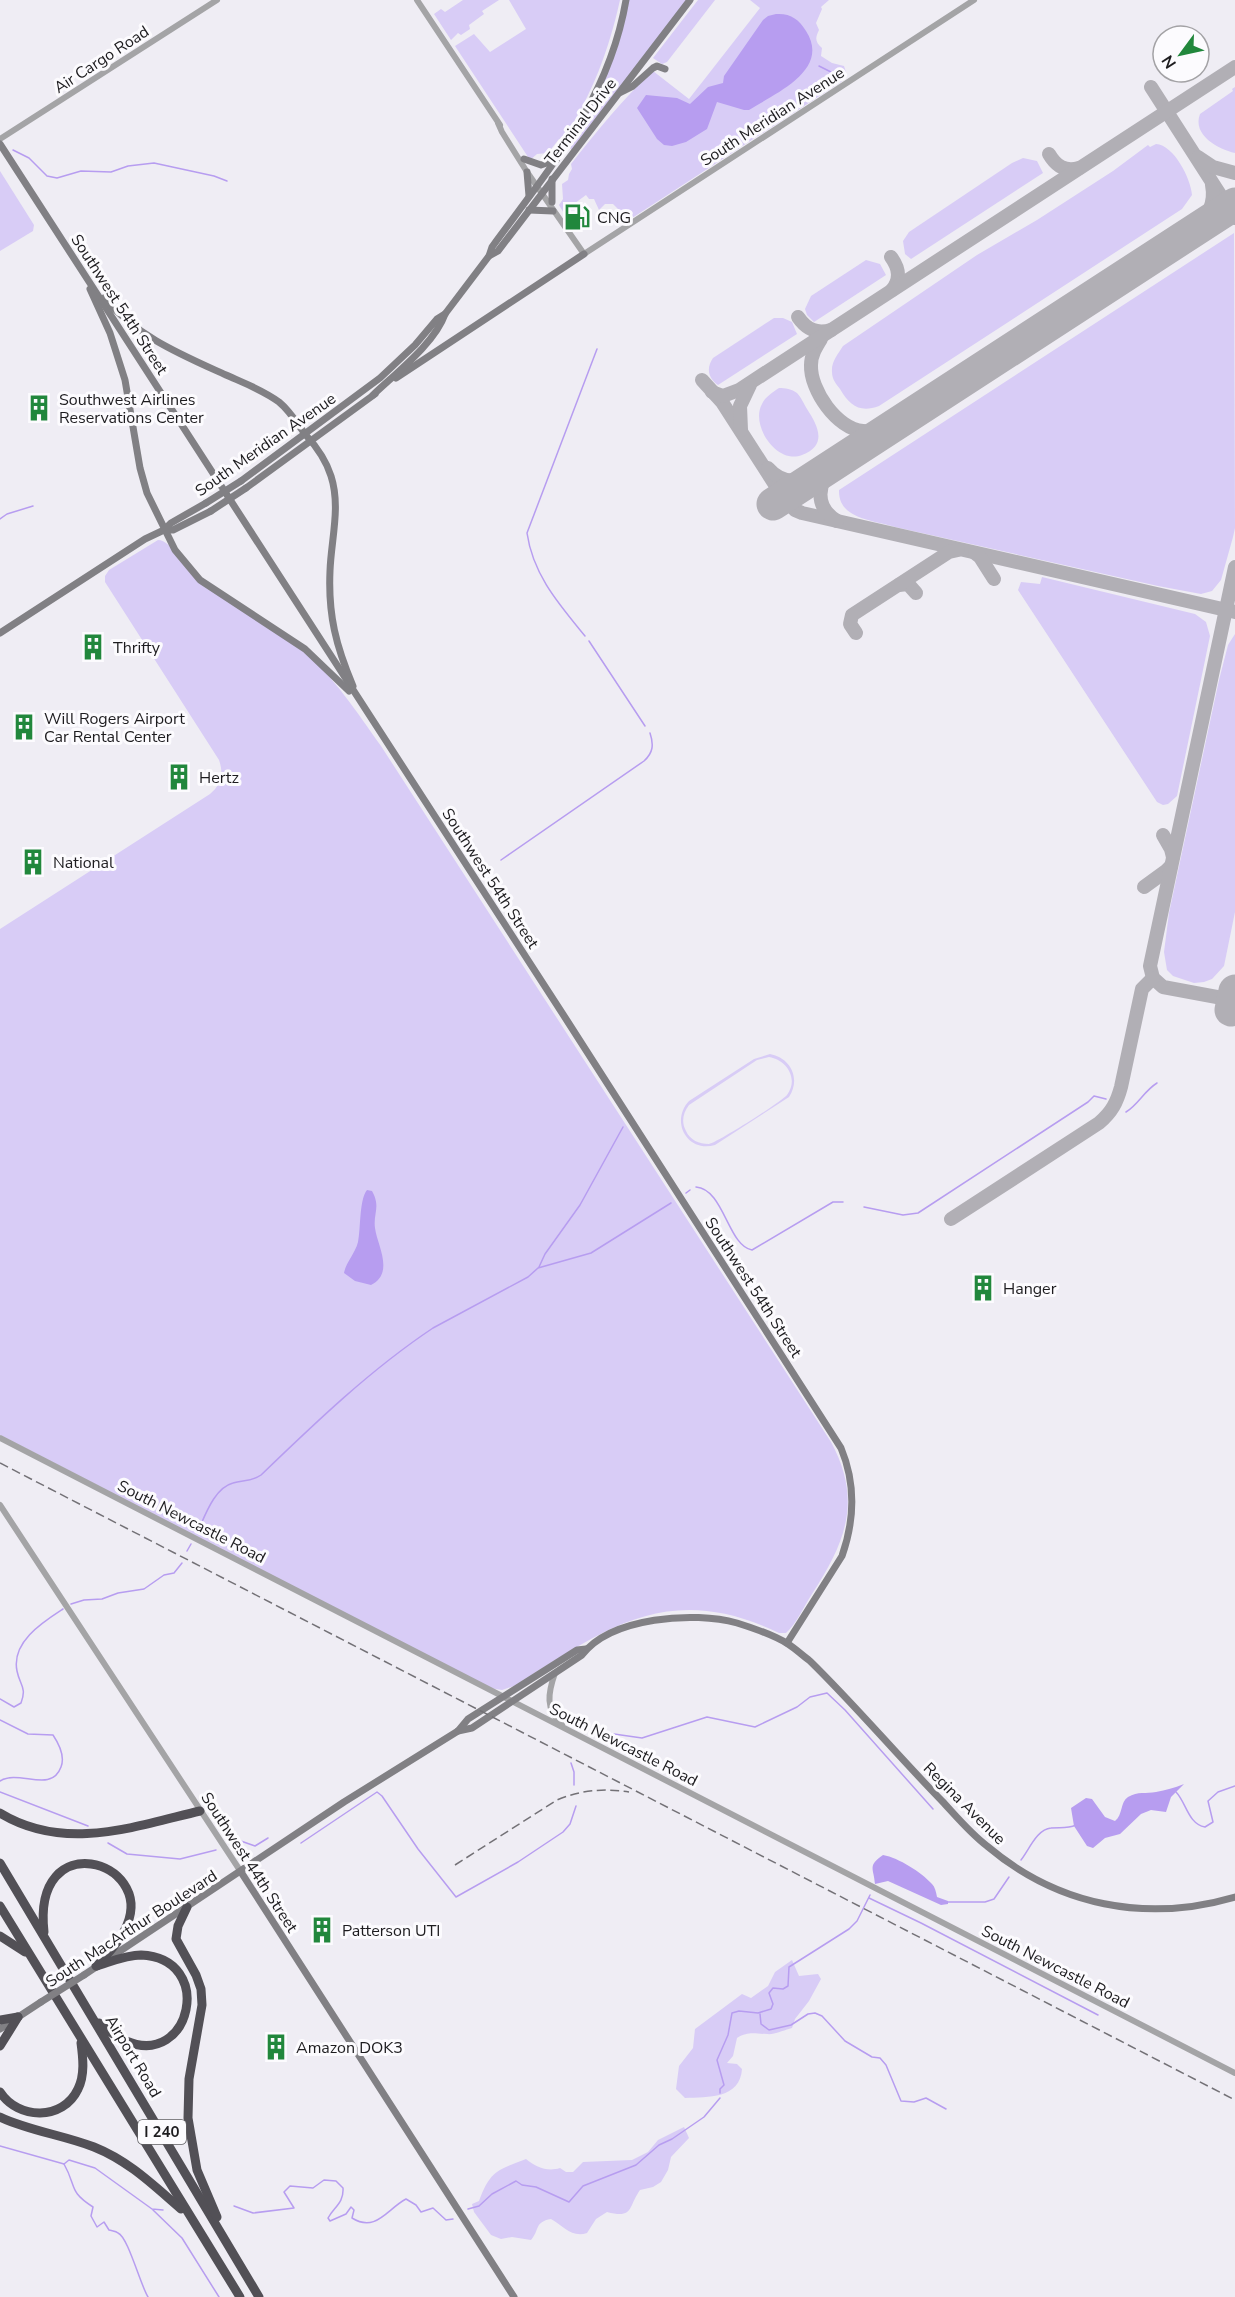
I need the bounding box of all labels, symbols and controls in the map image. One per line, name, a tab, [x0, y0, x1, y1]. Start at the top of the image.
street label: Air Cargo Road	[50, 21, 153, 99]
north arrow	[1151, 24, 1211, 84]
text: N	[1157, 51, 1182, 73]
street label: South Meridian Avenue	[696, 62, 849, 172]
street label: Terminal Drive	[540, 74, 622, 170]
fuel station icon: CNG	[562, 202, 592, 232]
place label: CNG	[597, 207, 631, 229]
street label: Southwest 54th Street	[66, 230, 173, 379]
street label: South Meridian Avenue	[191, 388, 340, 502]
place label: Southwest Airlines Reservations Center	[59, 389, 204, 429]
building icon: Southwest Airlines Reservations Center	[24, 393, 54, 423]
building icon: Thrifty	[78, 632, 108, 662]
place label: Thrifty	[113, 637, 161, 659]
place label: Will Rogers Airport Car Rental Center	[44, 708, 185, 748]
building icon: Will Rogers Airport Car Rental Center	[9, 712, 39, 742]
building icon: Hertz	[164, 762, 194, 792]
place label: Hertz	[199, 767, 239, 789]
street label: Southwest 54th Street	[437, 804, 544, 953]
building icon: National	[18, 847, 48, 877]
place label: National	[53, 852, 114, 874]
street label: Southwest 54th Street	[700, 1213, 807, 1362]
building icon: Hanger	[968, 1273, 998, 1303]
place label: Hanger	[1003, 1278, 1057, 1300]
street label: South Newcastle Road	[114, 1475, 269, 1569]
street label: South Newcastle Road	[546, 1698, 701, 1792]
street label: Regina Avenue	[918, 1758, 1010, 1850]
street label: Southwest 44th Street	[196, 1788, 303, 1937]
street label: South MacArthur Boulevard	[41, 1865, 222, 1993]
building icon: Patterson UTI	[307, 1915, 337, 1945]
place label: Patterson UTI	[342, 1920, 440, 1942]
street label: South Newcastle Road	[978, 1920, 1133, 2014]
street label: Airport Road	[100, 2011, 166, 2102]
building icon: Amazon DOK3	[261, 2032, 291, 2062]
place label: Amazon DOK3	[296, 2037, 403, 2059]
road number: I 240	[138, 2120, 186, 2144]

